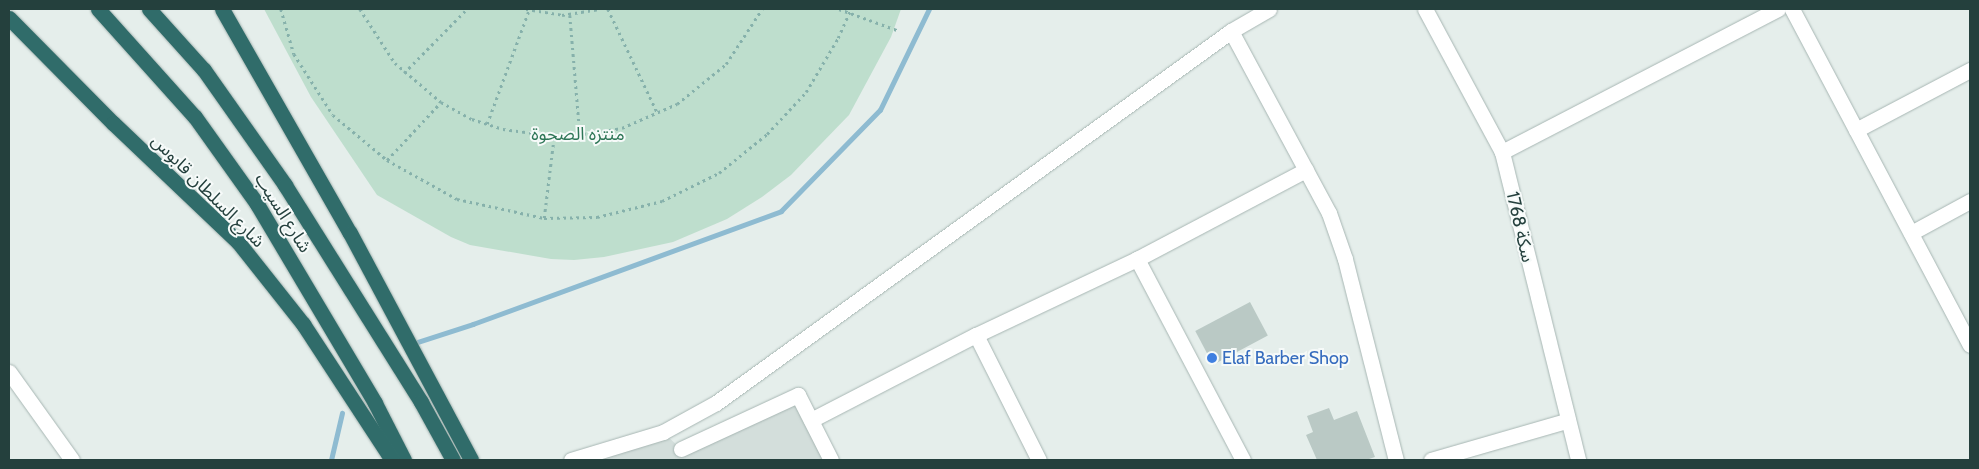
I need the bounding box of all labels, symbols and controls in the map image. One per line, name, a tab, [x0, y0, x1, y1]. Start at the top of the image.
park label: منتزه الصحوة	[531, 123, 625, 145]
street label: شارع السلطان قابوس	[147, 130, 269, 252]
street label: شارع السيب	[250, 169, 316, 257]
street label: سكة 1768	[1501, 190, 1539, 264]
place label: Elaf Barber Shop	[1222, 347, 1349, 369]
marker: Elaf Barber Shop	[1206, 352, 1218, 364]

